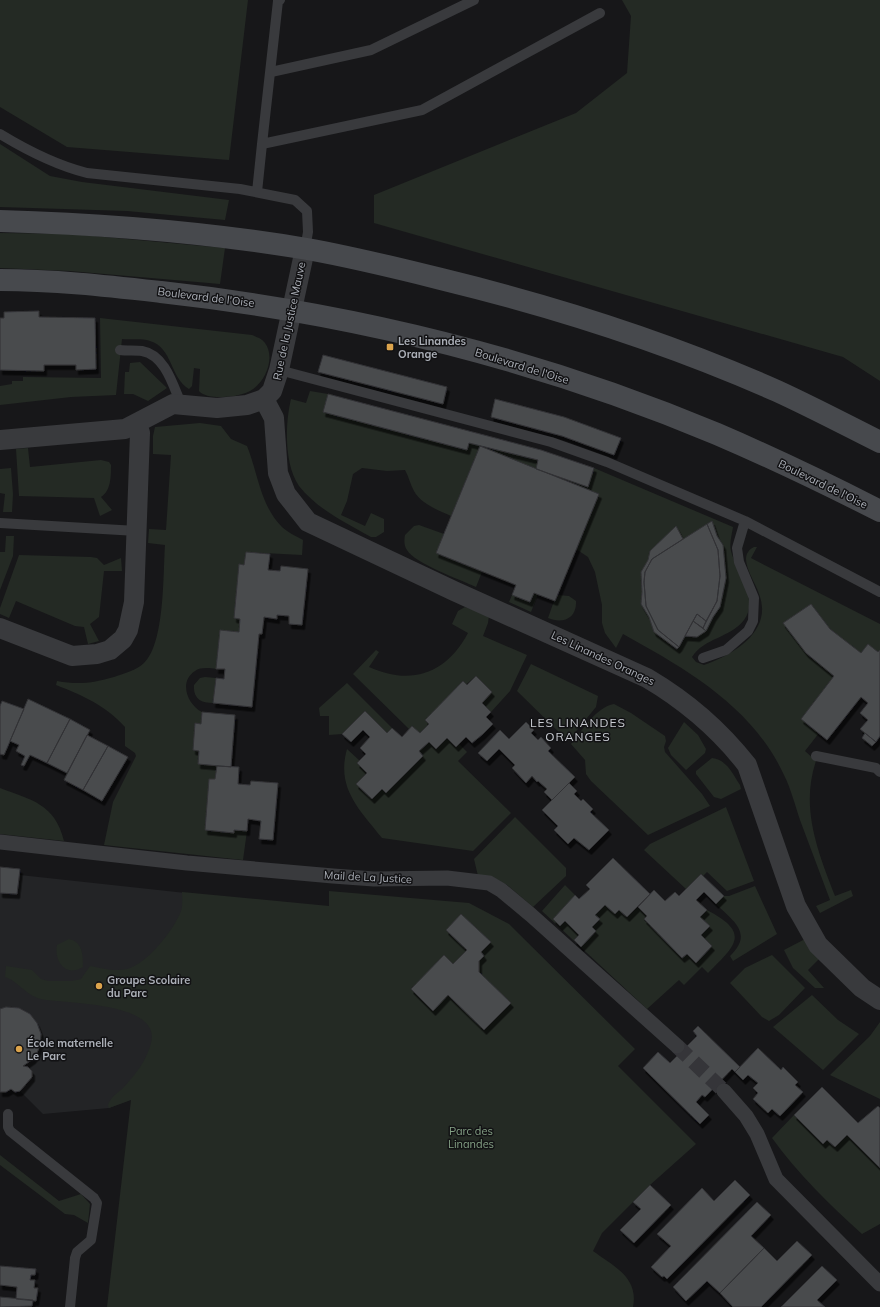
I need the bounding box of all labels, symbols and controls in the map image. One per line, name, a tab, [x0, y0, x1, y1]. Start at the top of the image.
street label: Rue de la Justice Mauve	[270, 261, 308, 381]
street label: Boulevard de l'Oise	[157, 284, 255, 310]
place label: Les Linandes Orange	[398, 334, 467, 361]
marker: Les Linandes Orange	[385, 342, 395, 352]
street label: Boulevard de l'Oise	[473, 345, 571, 387]
street label: Boulevard de l'Oise	[776, 456, 870, 512]
street label: Les Linandes Oranges	[549, 628, 657, 688]
district label: LES LINANDES ORANGES	[530, 715, 626, 744]
street label: Mail de La Justice	[324, 868, 412, 886]
place label: Groupe Scolaire du Parc	[107, 973, 190, 1000]
marker: Groupe Scolaire du Parc	[94, 981, 104, 991]
place label: École maternelle Le Parc	[27, 1036, 113, 1063]
marker: École maternelle Le Parc	[14, 1044, 24, 1054]
park label: Parc des Linandes	[448, 1124, 494, 1151]

